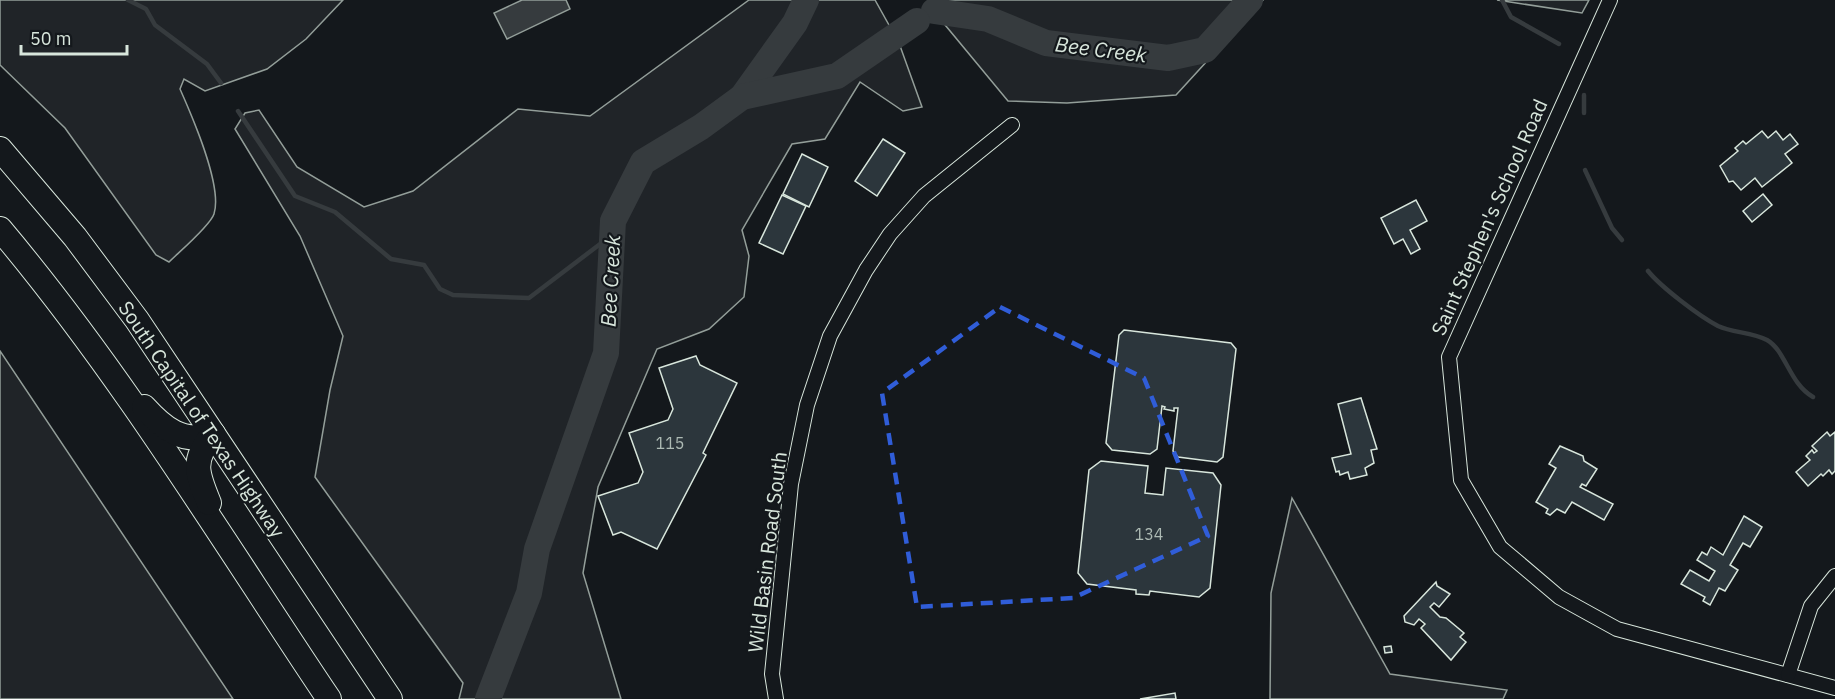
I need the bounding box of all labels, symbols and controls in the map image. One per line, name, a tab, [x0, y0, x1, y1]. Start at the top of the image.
scale bar	[21, 18, 128, 56]
text: 50 m	[30, 27, 72, 50]
water label: Bee Creek	[1054, 29, 1149, 69]
street label: Saint Stephen's School Road	[1425, 95, 1553, 339]
water label: Bee Creek	[594, 233, 626, 328]
street label: South Capital of Texas Highway	[113, 295, 291, 543]
house number: 115	[656, 433, 684, 453]
street label: Wild Basin Road South	[741, 450, 793, 654]
house number: 134	[1135, 524, 1163, 544]

